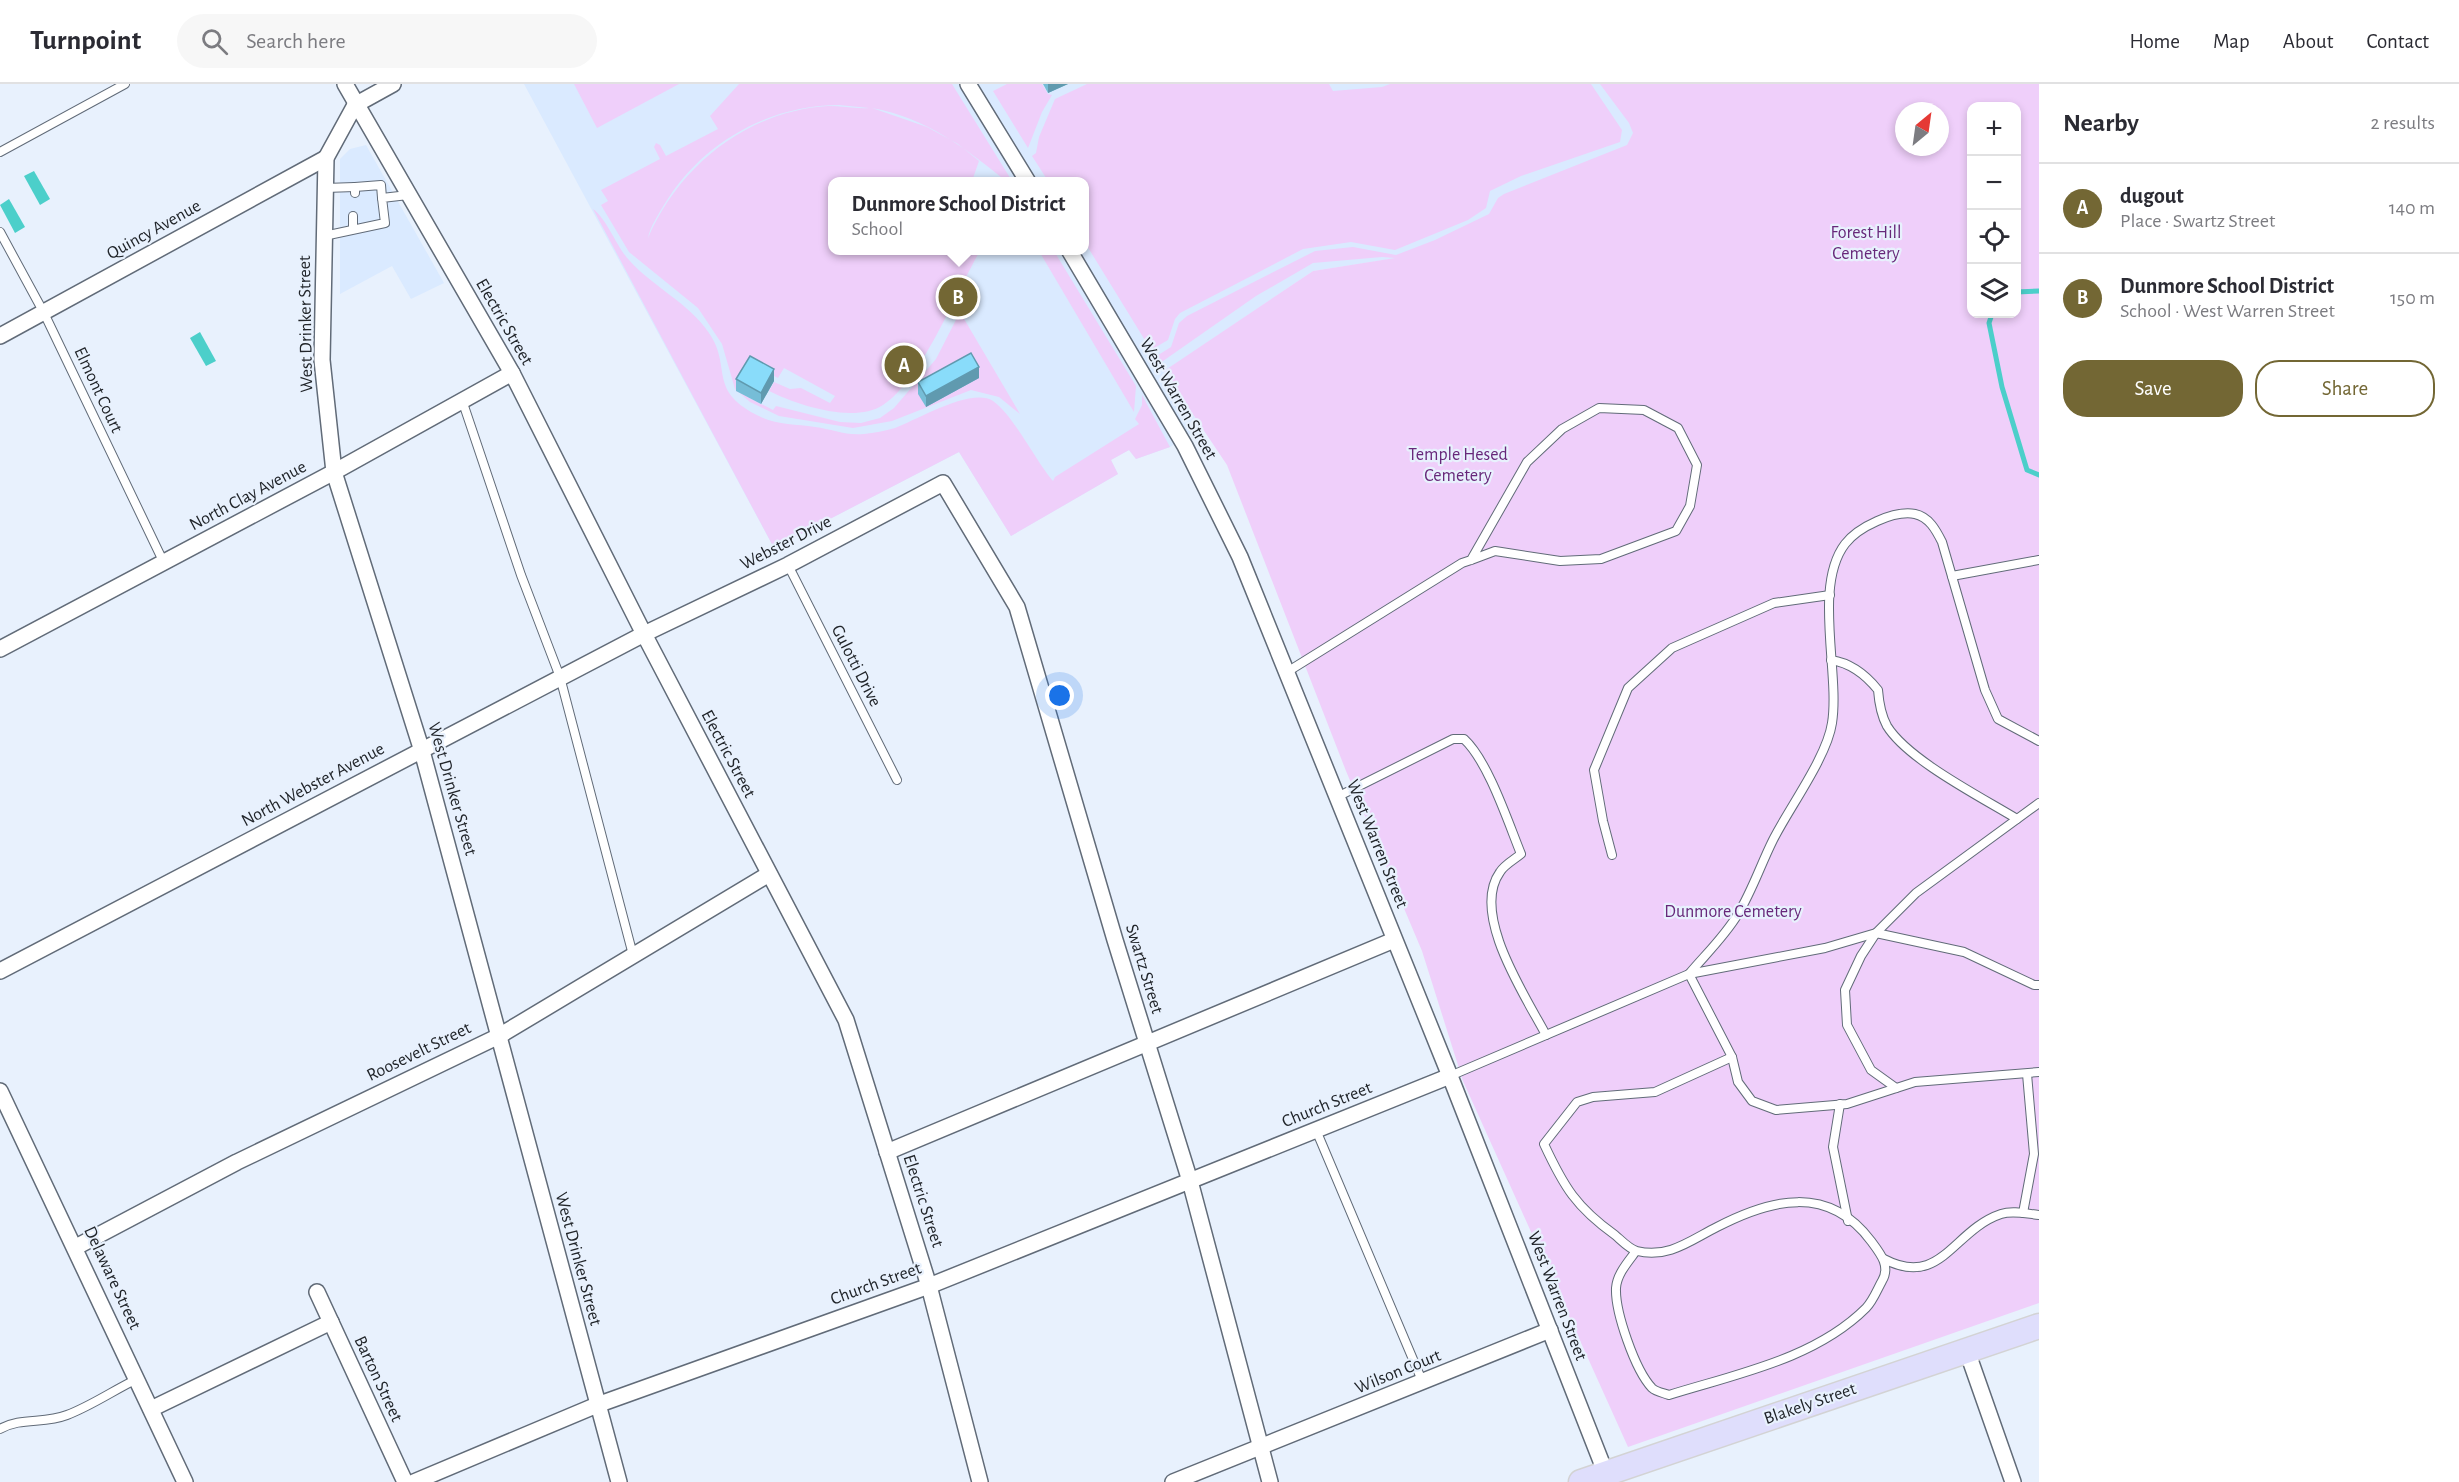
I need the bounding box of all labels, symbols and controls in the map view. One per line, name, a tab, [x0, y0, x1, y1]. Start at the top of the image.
search box	[177, 14, 597, 68]
icon: search	[198, 25, 231, 58]
text: Turnpoint	[30, 27, 141, 55]
text: Search here	[246, 30, 346, 52]
text: Home	[2129, 31, 2180, 52]
text: Map	[2213, 31, 2250, 52]
text: About	[2283, 31, 2333, 52]
text: Contact	[2366, 31, 2429, 52]
north arrow	[1895, 102, 1949, 156]
map controls	[1967, 102, 2021, 318]
button: +	[1967, 102, 2021, 156]
text: Nearby	[2063, 110, 2139, 136]
text: 2 results	[2371, 113, 2435, 133]
button: −	[1967, 156, 2021, 210]
popup	[828, 177, 1089, 255]
text: dugout	[2120, 185, 2184, 207]
text: Dunmore School District	[851, 193, 1066, 215]
street label: Quincy Avenue	[104, 197, 204, 263]
text: A	[2077, 198, 2089, 218]
text: 140 m	[2389, 198, 2435, 218]
button: locate	[1967, 210, 2021, 264]
text: Place · Swartz Street	[2120, 211, 2275, 231]
text: School	[851, 219, 903, 239]
park label: Forest Hill Cemetery	[1831, 224, 1901, 263]
street label: West Drinker Street	[296, 255, 316, 393]
button: layers	[1967, 264, 2021, 318]
pin: B	[938, 274, 978, 320]
text: Dunmore School District	[2120, 275, 2334, 297]
street label: Electric Street	[472, 276, 536, 369]
text: B	[2077, 288, 2088, 308]
text: 150 m	[2390, 288, 2435, 308]
text: School · West Warren Street	[2120, 301, 2335, 321]
street label: West Warren Street	[1136, 335, 1220, 463]
pin: A	[884, 342, 924, 388]
street label: Elmont Court	[70, 344, 126, 436]
button: Save	[2063, 360, 2243, 417]
button: Share	[2255, 360, 2435, 417]
park label: Temple Hesed Cemetery	[1408, 446, 1508, 485]
street label: North Clay Avenue	[187, 458, 309, 534]
street label: Webster Drive	[738, 512, 834, 574]
street label: Gulotti Drive	[828, 622, 884, 710]
your location	[1045, 681, 1074, 710]
street label: Electric Street	[697, 707, 759, 801]
street label: West Drinker Street	[424, 720, 480, 858]
street label: North Webster Avenue	[239, 740, 387, 830]
street label: West Warren Street	[1343, 777, 1411, 911]
park label: Dunmore Cemetery	[1664, 903, 1802, 921]
street label: Swartz Street	[1122, 922, 1166, 1016]
street label: Roosevelt Street	[364, 1019, 474, 1085]
street label: Church Street	[1280, 1079, 1375, 1131]
street label: Electric Street	[900, 1152, 947, 1250]
street label: West Drinker Street	[552, 1190, 605, 1328]
street label: Delaware Street	[80, 1223, 144, 1333]
street label: West Warren Street	[1524, 1229, 1590, 1363]
street label: Church Street	[828, 1259, 924, 1309]
street label: Barton Street	[350, 1333, 406, 1425]
street label: Wilson Court	[1353, 1347, 1444, 1397]
street label: Blakely Street	[1762, 1380, 1859, 1428]

